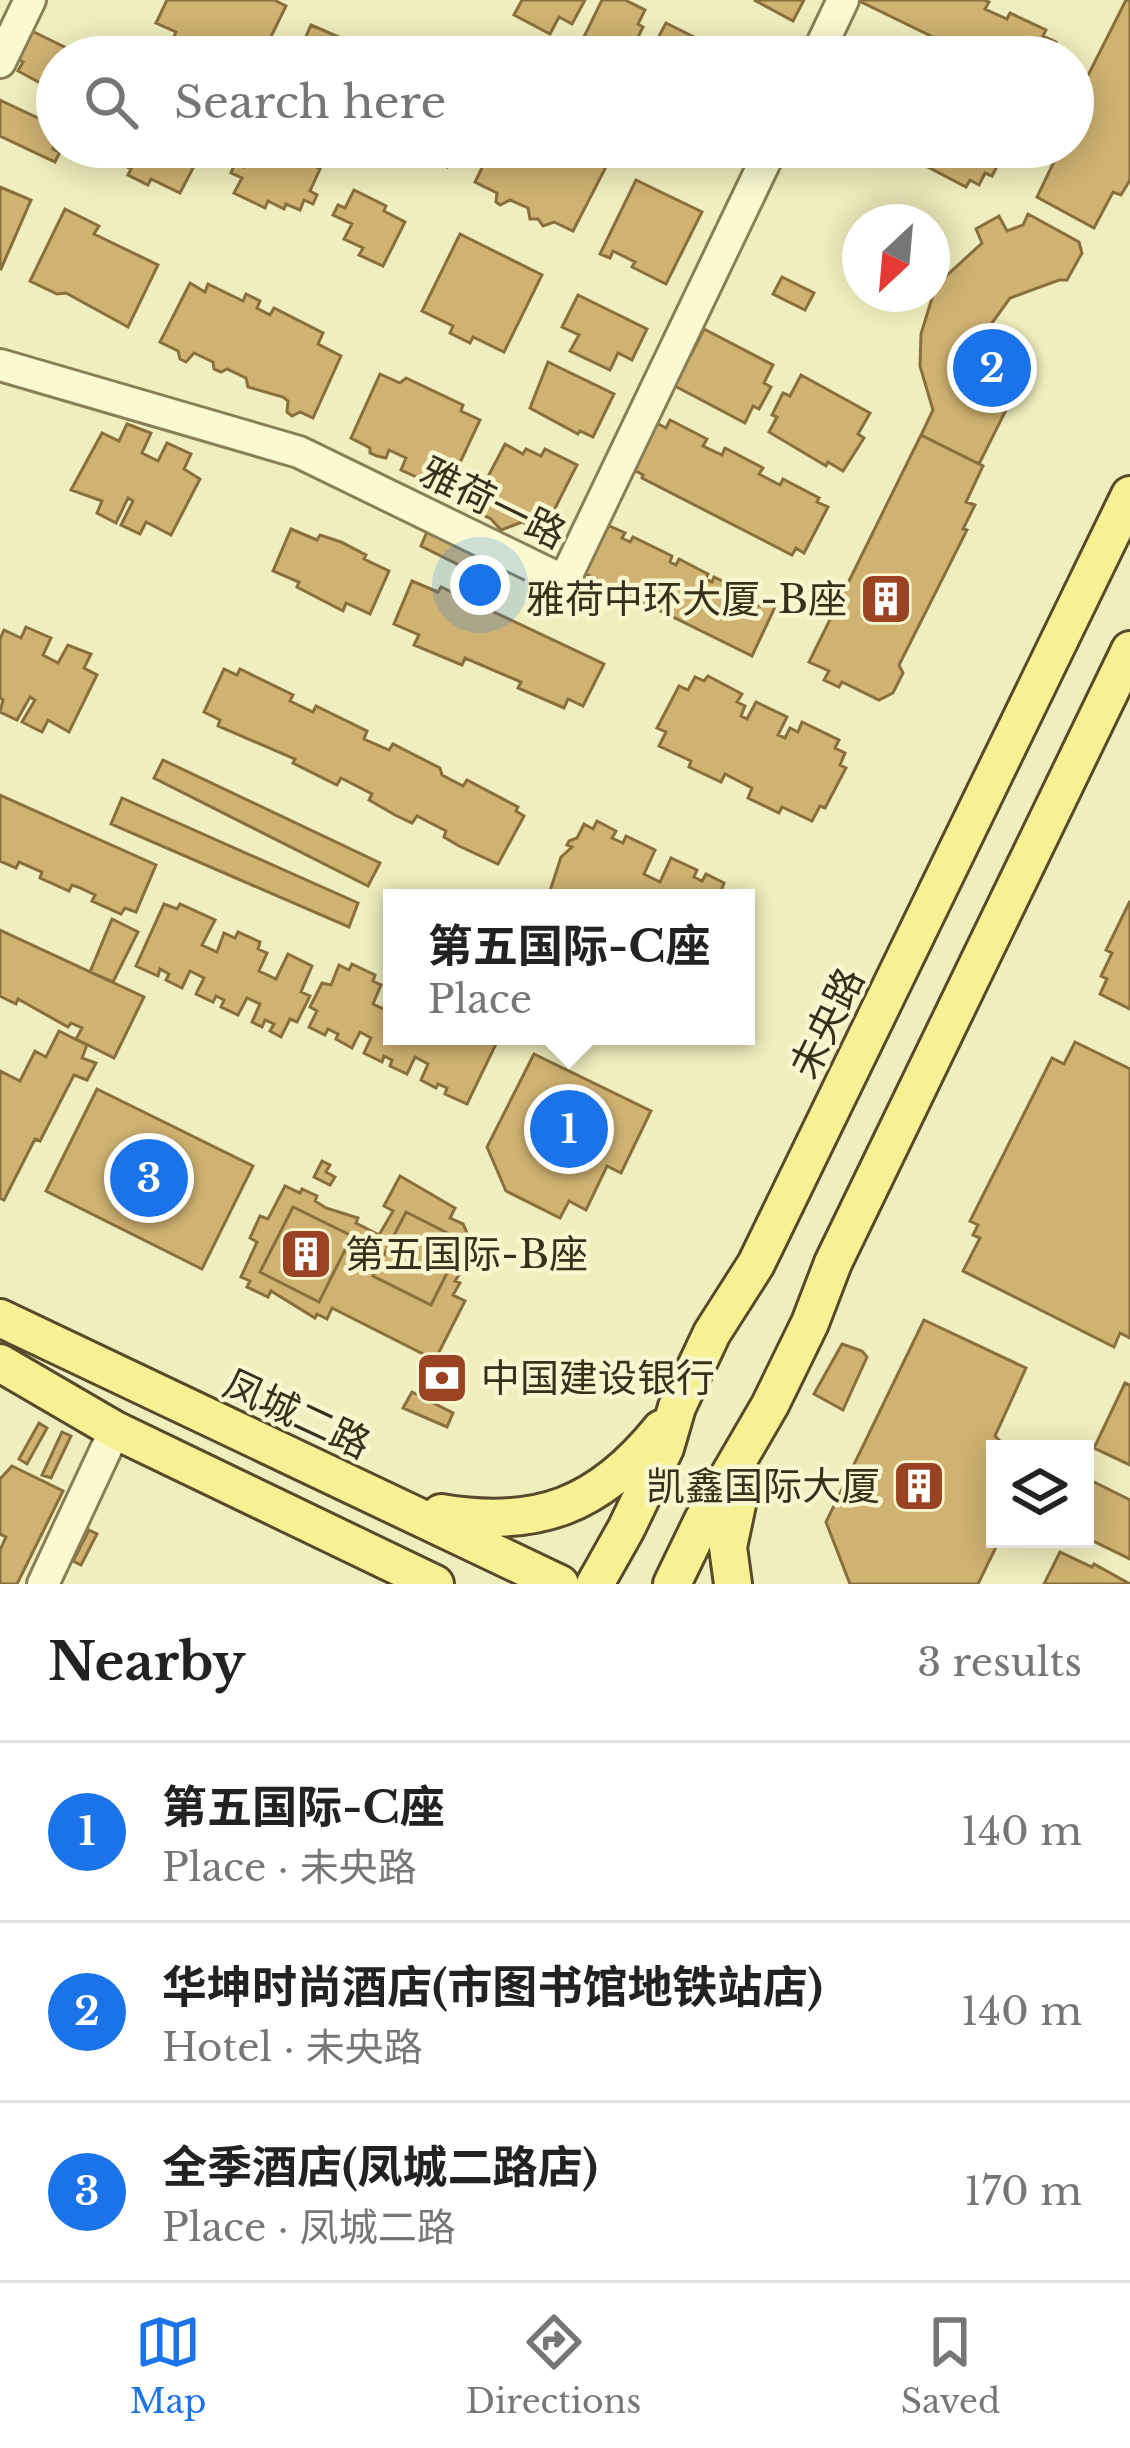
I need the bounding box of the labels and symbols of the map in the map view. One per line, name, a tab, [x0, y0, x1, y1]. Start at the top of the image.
north arrow	[842, 204, 950, 312]
pin: 2	[953, 323, 1031, 413]
street label: 雅荷一路	[412, 447, 574, 559]
your location	[450, 555, 510, 615]
building icon: 雅荷中环大厦-B座	[858, 571, 914, 627]
place label: 雅荷中环大厦-B座	[526, 575, 847, 624]
street label: 未央路	[779, 960, 875, 1086]
pin: 1	[530, 1084, 608, 1174]
pin: 3	[110, 1133, 188, 1223]
building icon: 第五国际-B座	[278, 1226, 334, 1282]
place label: 第五国际-B座	[345, 1230, 588, 1279]
bank icon: 中国建设银行	[414, 1350, 470, 1406]
place label: 中国建设银行	[481, 1354, 715, 1403]
street label: 凤城二路	[216, 1359, 378, 1469]
building icon: 凯鑫国际大厦	[891, 1458, 947, 1514]
place label: 凯鑫国际大厦	[646, 1462, 880, 1511]

